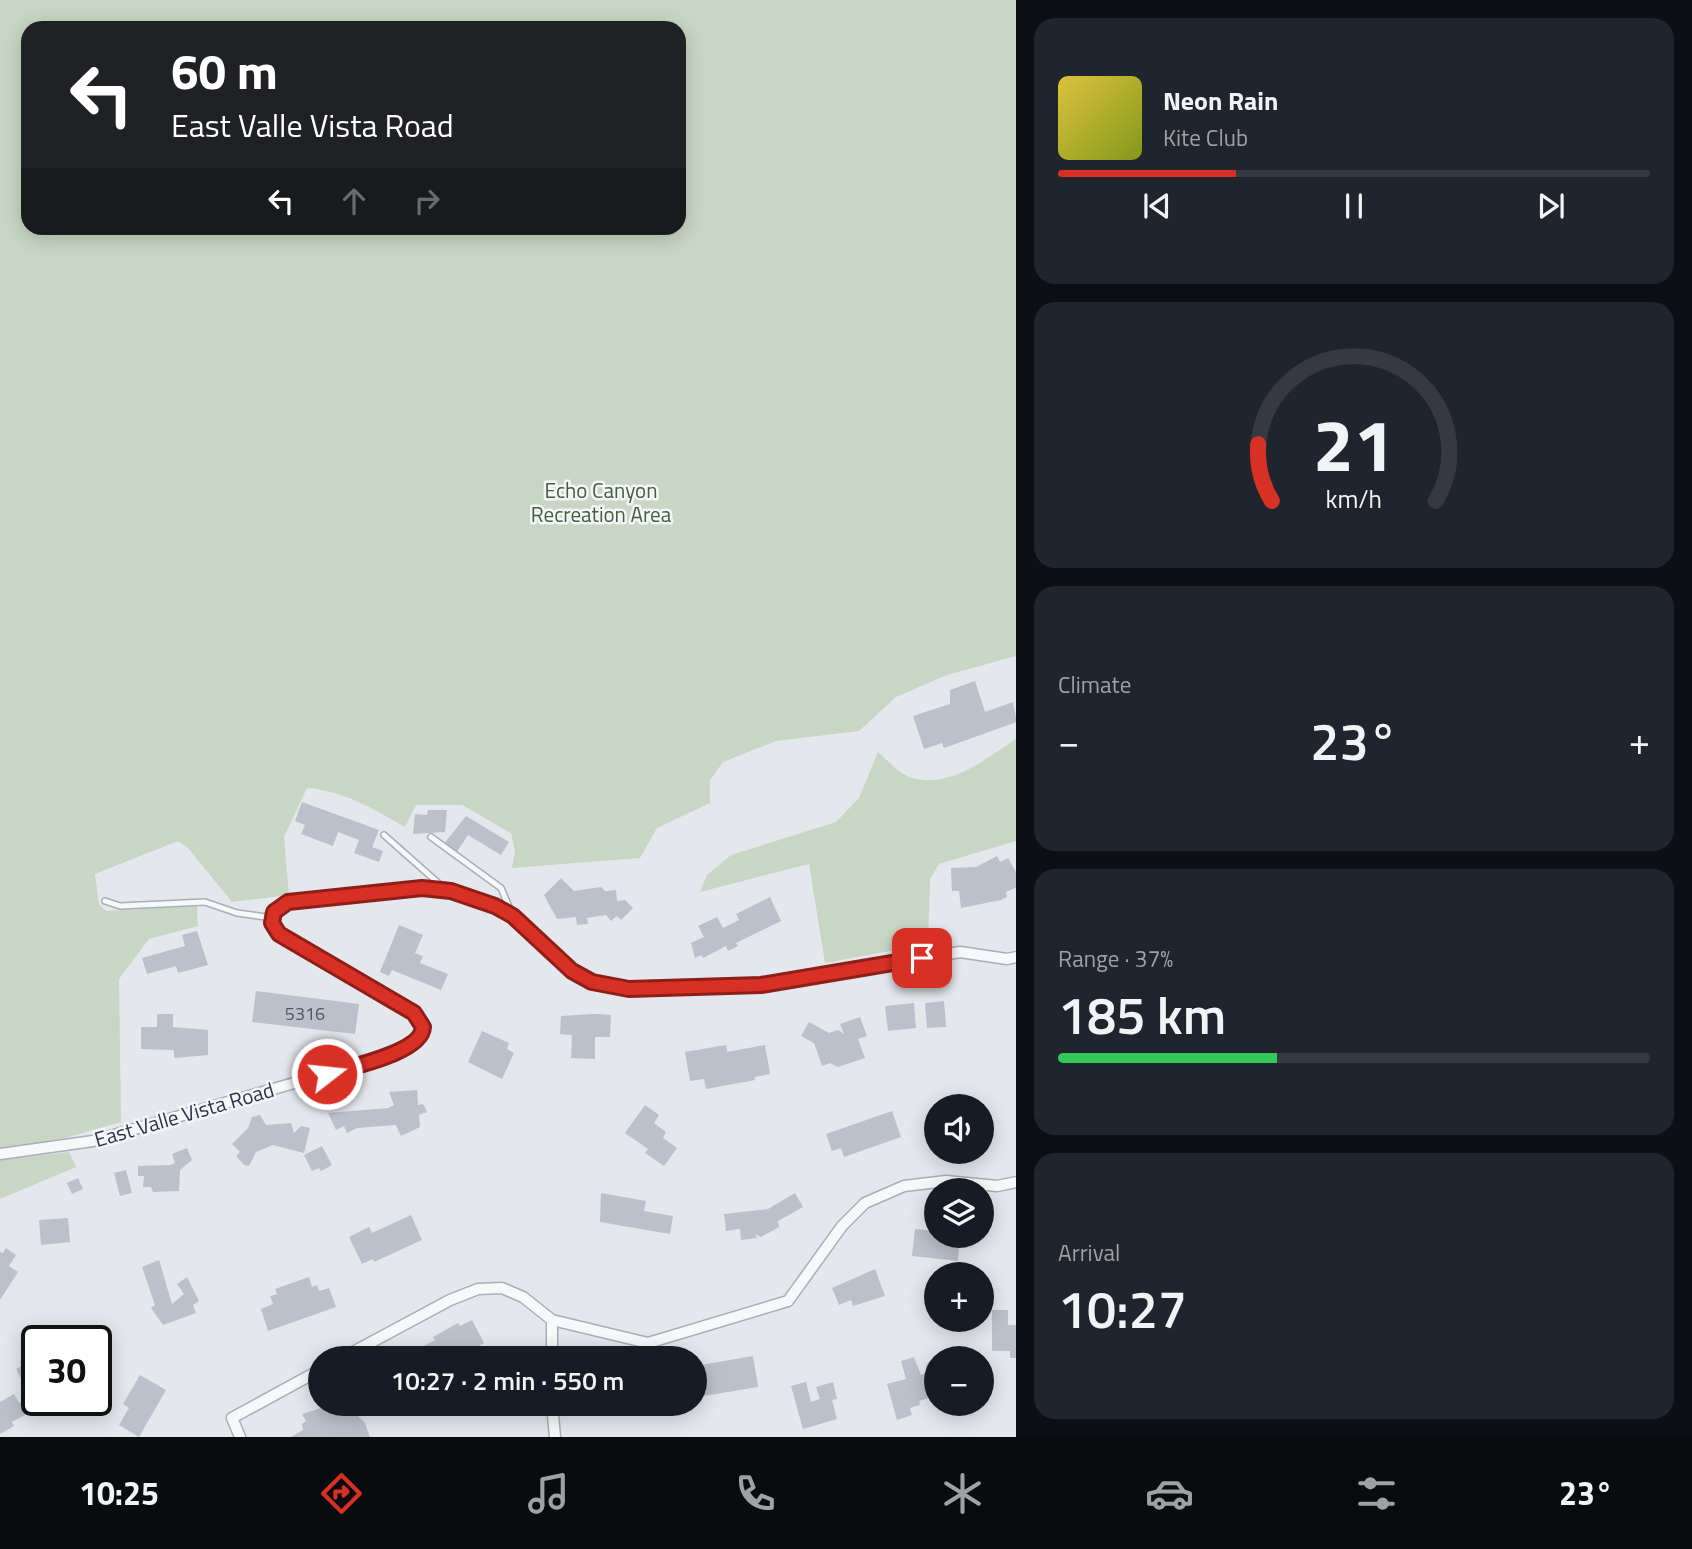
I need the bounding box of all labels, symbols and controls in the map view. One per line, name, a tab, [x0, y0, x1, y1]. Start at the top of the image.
text: 60 m	[171, 33, 278, 108]
icon: left	[56, 49, 147, 140]
text: Neon Rain	[1163, 81, 1278, 120]
text: East Valle Vista Road	[171, 101, 454, 149]
text: Kite Club	[1163, 120, 1248, 155]
icon: left	[262, 182, 300, 220]
icon: ahead	[335, 182, 373, 220]
icon: right	[408, 182, 446, 220]
icon: previous	[1138, 187, 1176, 225]
icon: pause	[1335, 187, 1373, 225]
icon: next	[1532, 187, 1570, 225]
text: 21	[1313, 389, 1395, 499]
park label: Echo Canyon Recreation Area	[531, 474, 672, 530]
text: km/h	[1326, 479, 1382, 517]
text: Climate	[1058, 667, 1131, 702]
text: 23°	[1310, 701, 1398, 780]
text: −	[1058, 712, 1079, 770]
text: +	[1629, 712, 1650, 770]
pin	[892, 928, 952, 988]
icon: arrive	[903, 939, 941, 977]
text: Range · 37%	[1058, 941, 1173, 976]
text: 185 km	[1058, 975, 1226, 1054]
house number: 5316	[285, 1000, 325, 1027]
position arrow	[290, 1037, 364, 1111]
street label: East Valle Vista Road	[90, 1073, 278, 1155]
map controls	[924, 1094, 994, 1416]
button: sound	[924, 1094, 994, 1164]
button: layers	[924, 1178, 994, 1248]
text: Arrival	[1058, 1235, 1120, 1270]
button: +	[924, 1262, 994, 1332]
text: 10:27	[1058, 1269, 1187, 1348]
speed limit sign: 30	[21, 1325, 112, 1416]
button: −	[924, 1346, 994, 1416]
text: 10:27 · 2 min · 550 m	[391, 1361, 624, 1400]
text: 10:25	[79, 1469, 159, 1517]
icon: directions	[317, 1469, 366, 1518]
icon: music	[524, 1469, 573, 1518]
icon: phone	[731, 1469, 780, 1518]
icon: climate	[938, 1469, 987, 1518]
icon: car	[1145, 1469, 1194, 1518]
icon: filters	[1352, 1469, 1401, 1518]
text: 23°	[1559, 1469, 1613, 1517]

